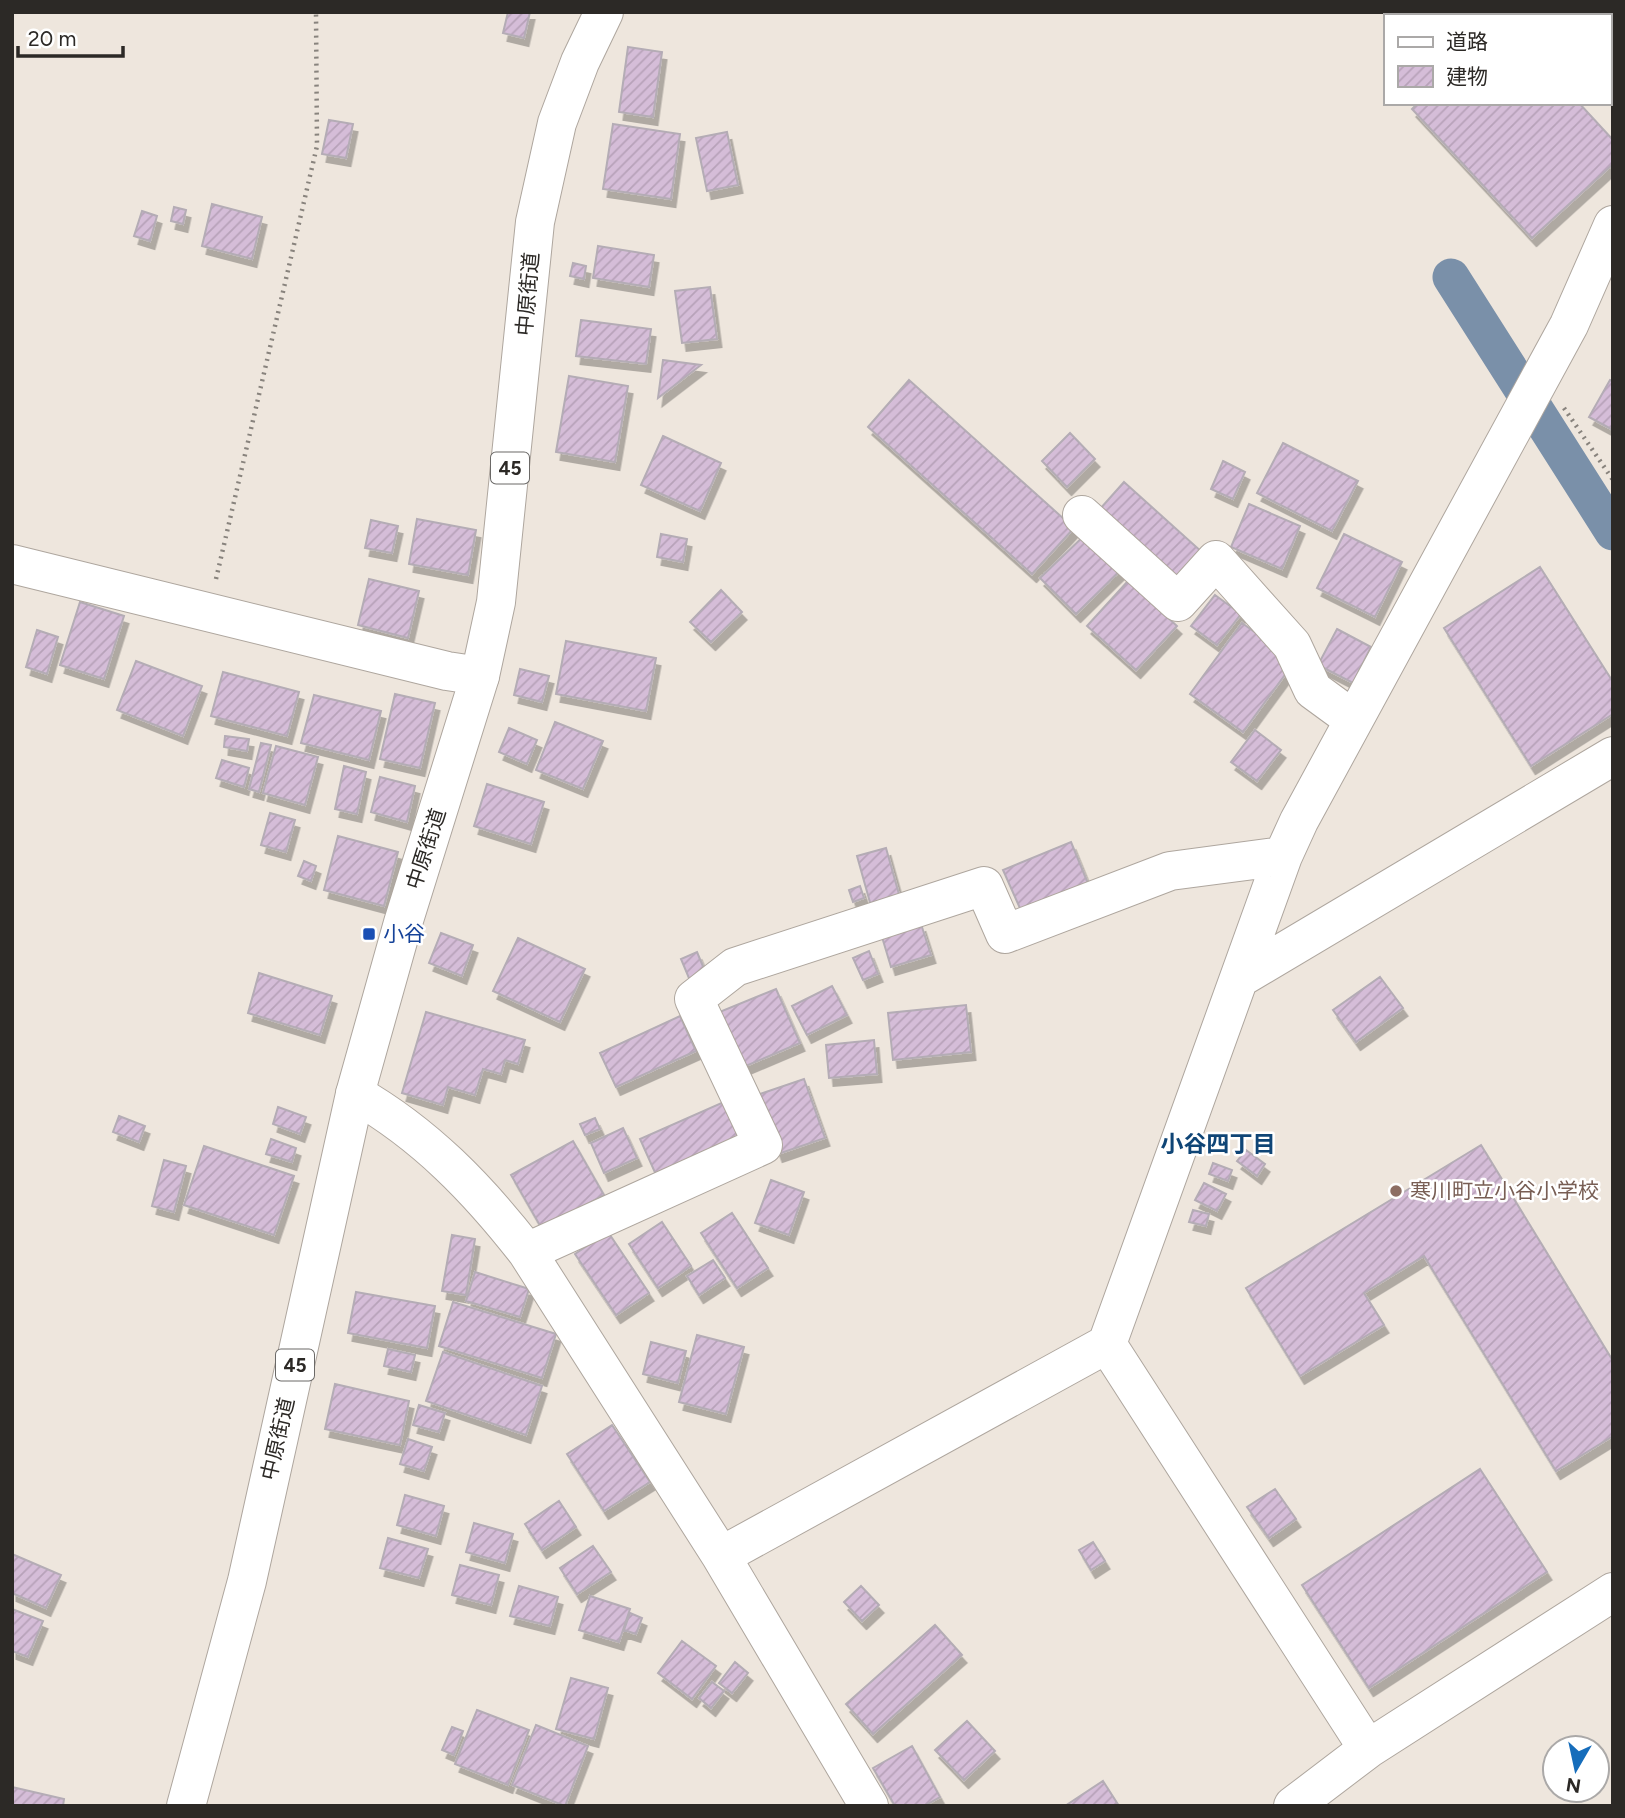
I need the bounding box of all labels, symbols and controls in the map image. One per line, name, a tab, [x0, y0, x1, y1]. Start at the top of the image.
scale bar	[18, 14, 122, 58]
legend	[1384, 14, 1611, 105]
text: 20 m	[28, 26, 76, 51]
text: 道路	[1446, 29, 1488, 54]
text: 建物	[1446, 64, 1488, 89]
street label: 中原街道	[511, 251, 544, 337]
road number: 45	[491, 453, 529, 484]
street label: 中原街道	[401, 805, 450, 893]
place label: 小谷	[383, 921, 425, 946]
marker: 小谷	[361, 926, 377, 942]
district label: 小谷四丁目	[1161, 1130, 1276, 1158]
place label: 寒川町立小谷小学校	[1410, 1178, 1599, 1203]
marker: 寒川町立小谷小学校	[1388, 1183, 1404, 1199]
road number: 45	[276, 1350, 314, 1380]
street label: 中原街道	[256, 1395, 299, 1483]
north arrow	[1541, 1734, 1611, 1804]
text: N	[1564, 1773, 1582, 1798]

